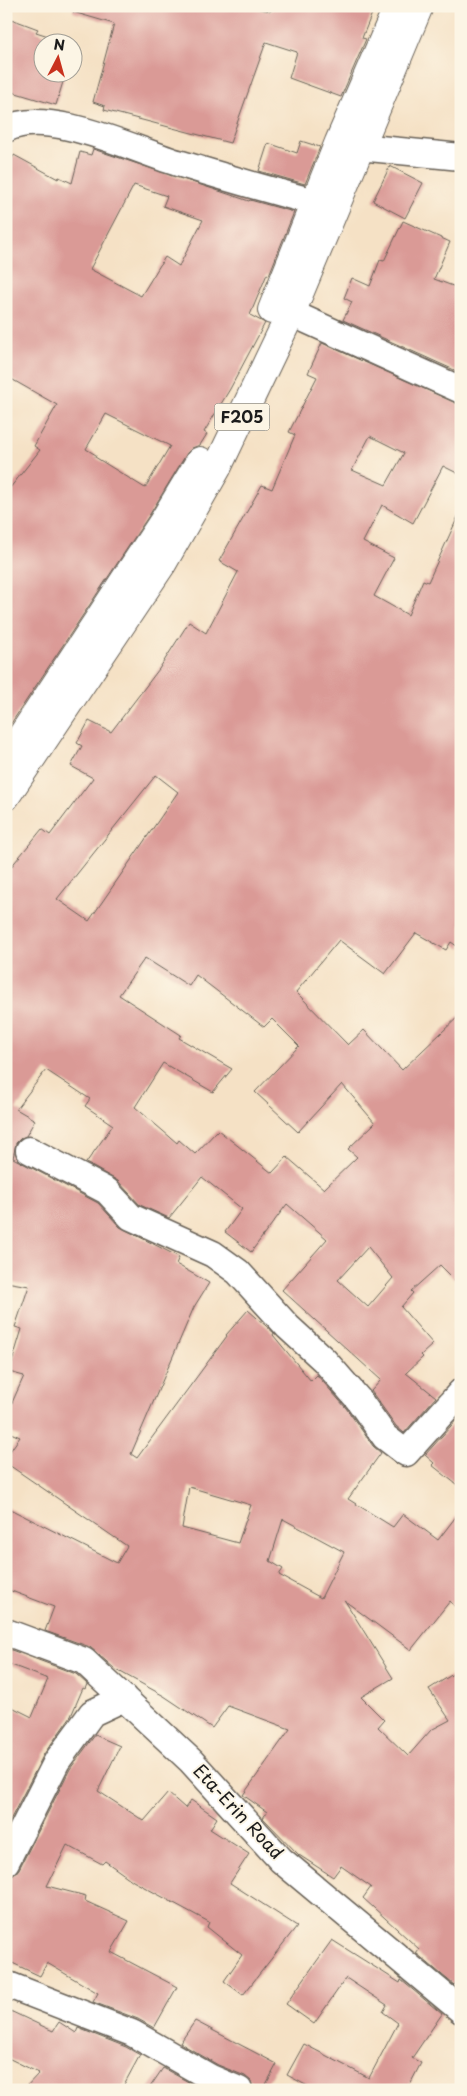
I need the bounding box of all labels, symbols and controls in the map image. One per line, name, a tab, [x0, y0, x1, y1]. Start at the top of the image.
north arrow	[32, 32, 82, 82]
text: N	[53, 34, 66, 56]
road number: F205	[214, 404, 270, 431]
street label: Eta-Erin Road	[188, 1757, 291, 1865]

